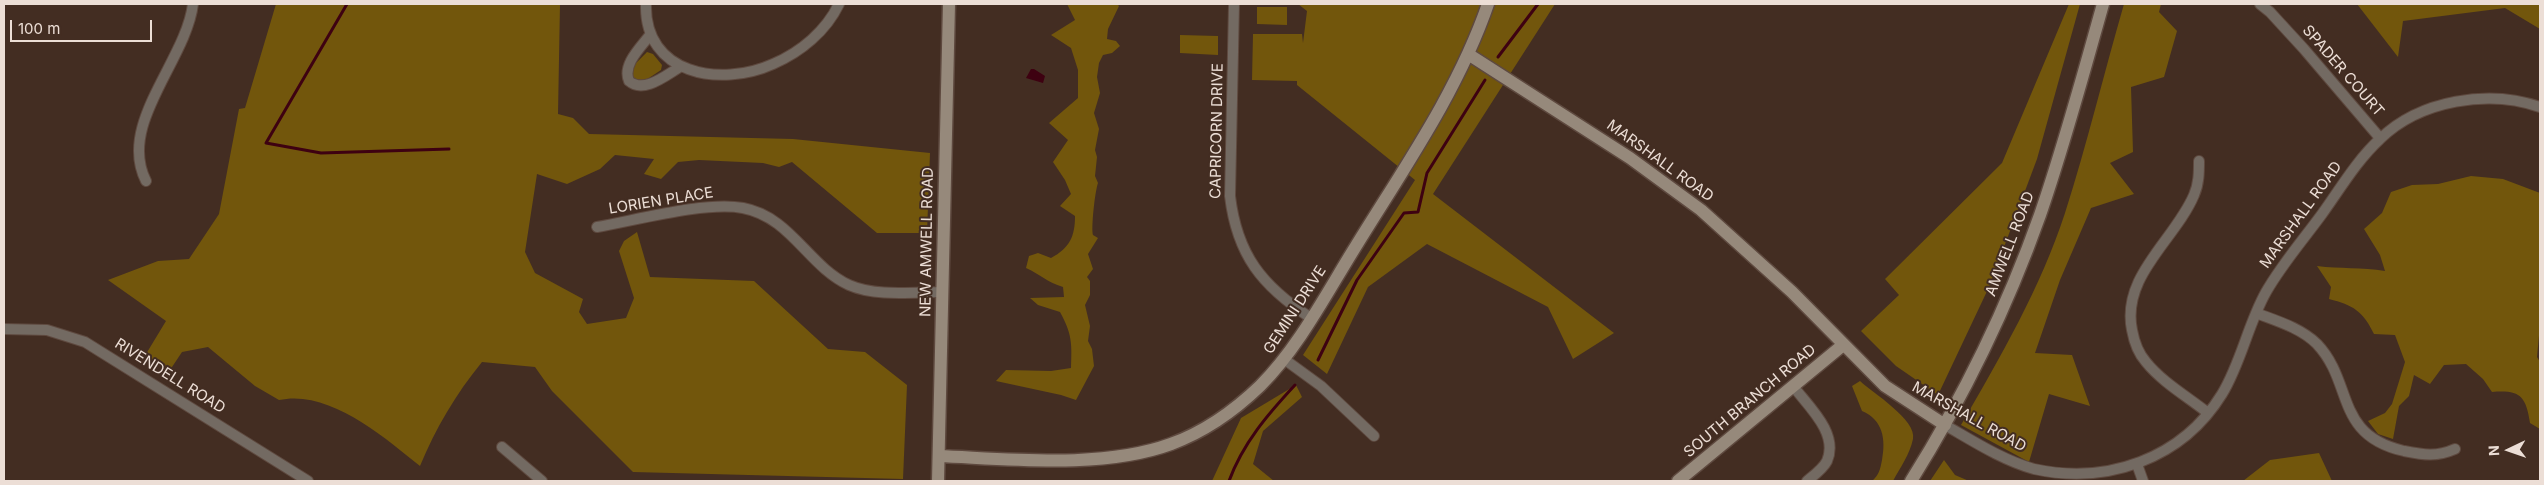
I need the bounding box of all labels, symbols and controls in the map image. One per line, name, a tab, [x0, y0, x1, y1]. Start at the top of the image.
scale bar	[12, 10, 155, 42]
text: 100 m	[18, 19, 60, 38]
street label: SPADER COURT	[2298, 22, 2388, 120]
street label: CAPRICORN DRIVE	[1207, 63, 1227, 199]
street label: MARSHALL ROAD	[1603, 116, 1717, 206]
street label: MARSHALL ROAD	[2256, 158, 2346, 272]
street label: NEW AMWELL ROAD	[917, 167, 937, 317]
street label: LORIEN PLACE	[607, 184, 715, 218]
street label: AMWELL ROAD	[1982, 189, 2038, 299]
street label: GEMINI DRIVE	[1260, 263, 1330, 357]
street label: RIVENDELL ROAD	[111, 335, 229, 417]
street label: SOUTH BRANCH ROAD	[1680, 341, 1820, 461]
street label: MARSHALL ROAD	[1909, 378, 2029, 456]
north arrow	[2484, 425, 2534, 475]
text: N	[2485, 445, 2502, 457]

